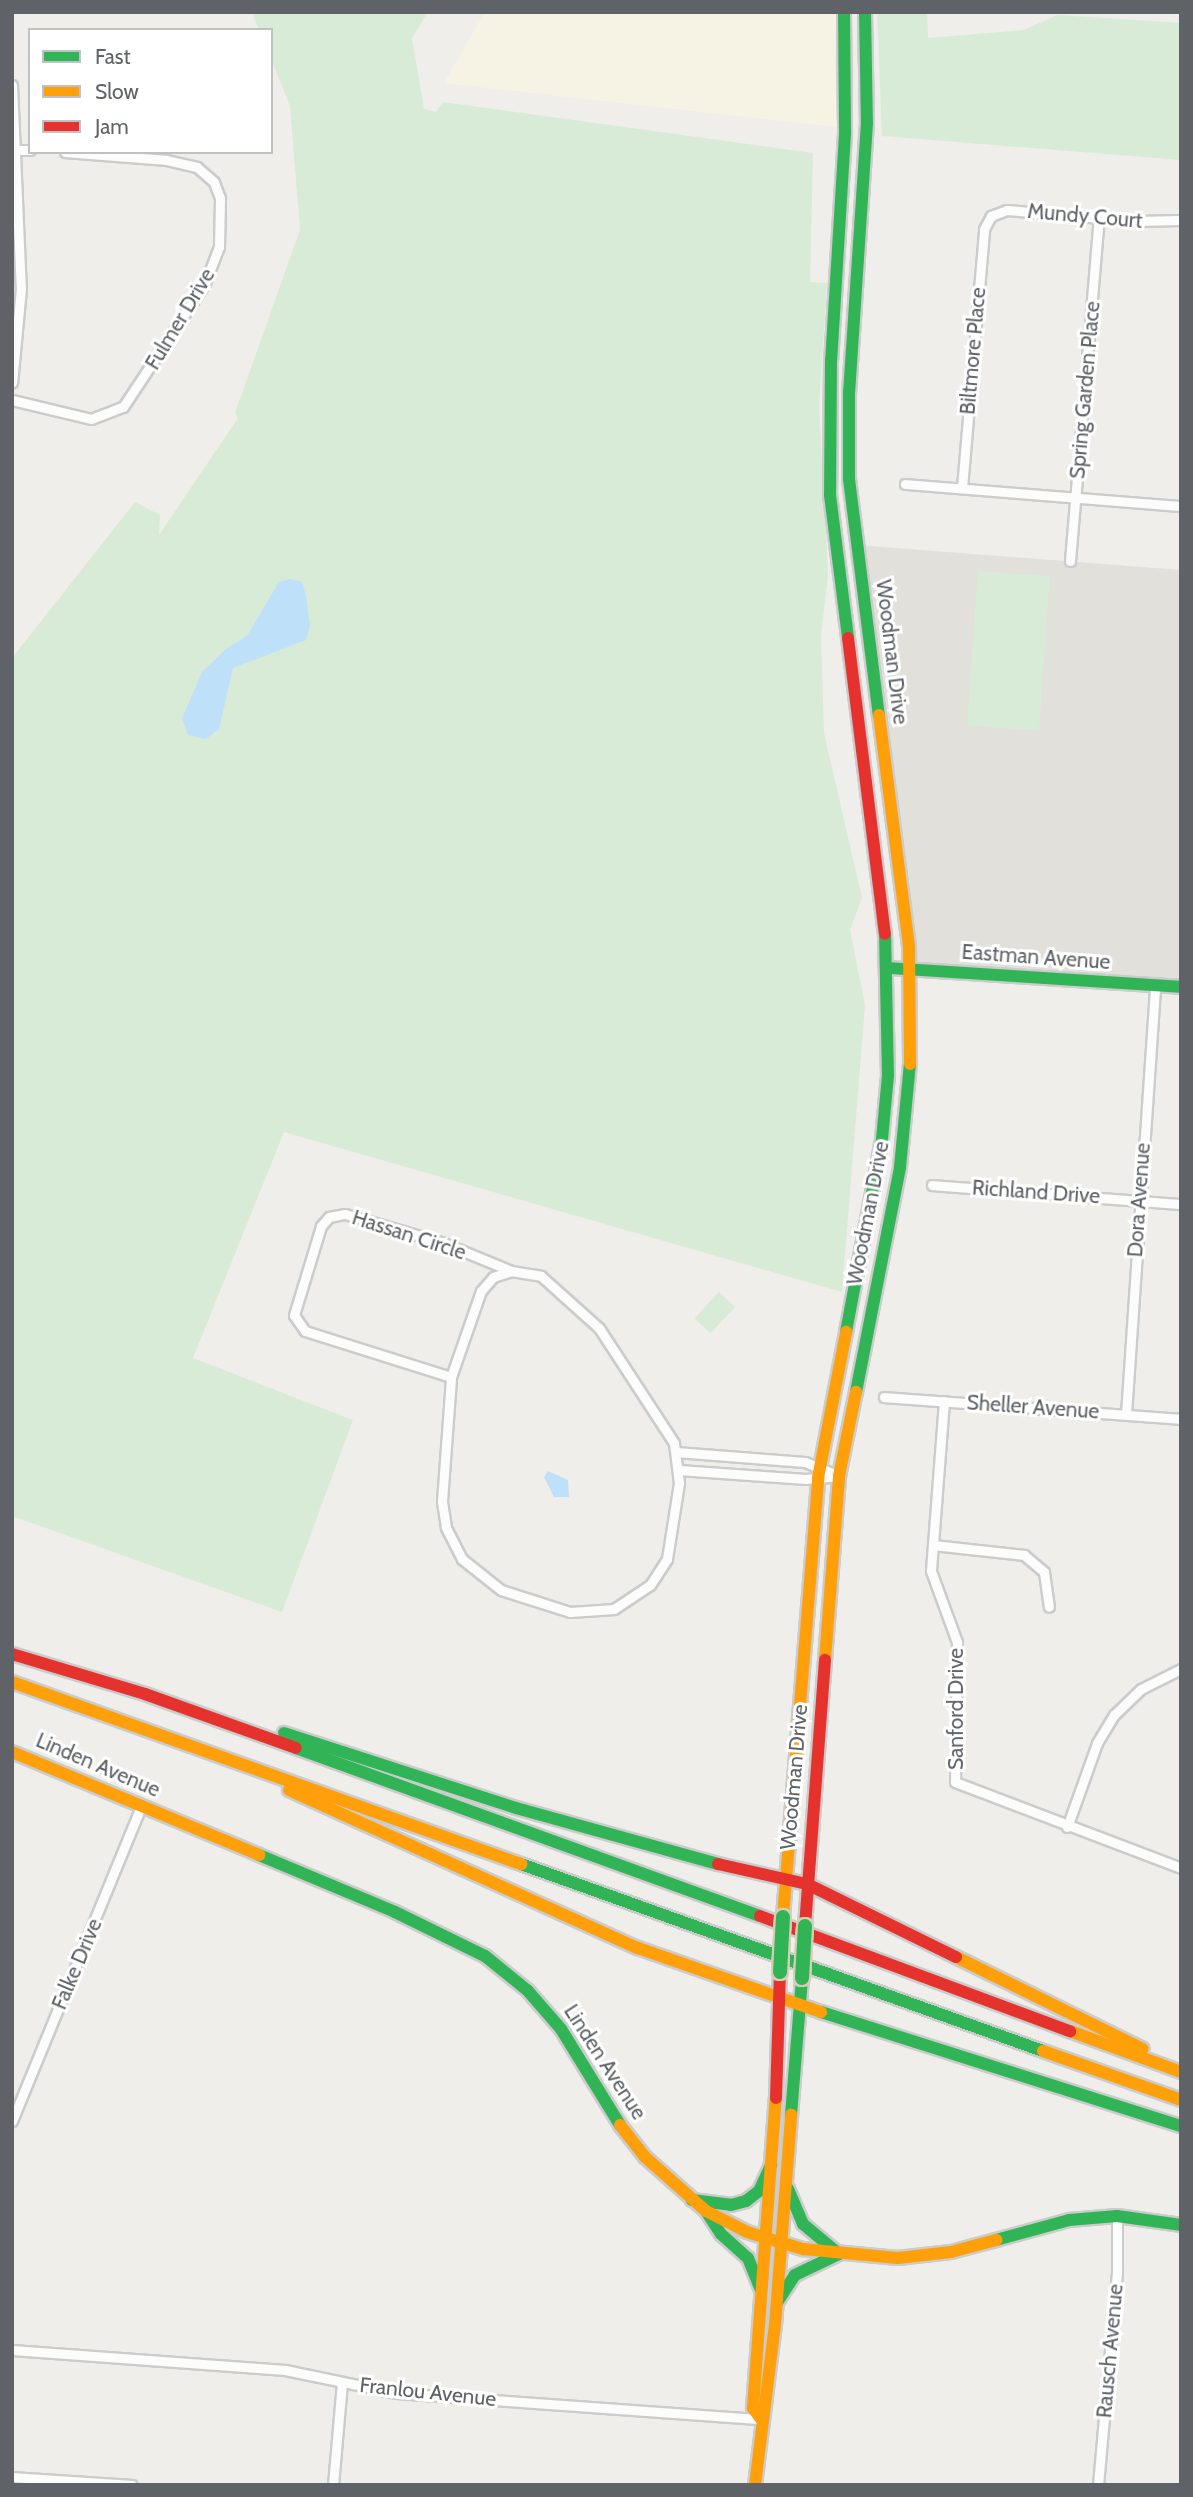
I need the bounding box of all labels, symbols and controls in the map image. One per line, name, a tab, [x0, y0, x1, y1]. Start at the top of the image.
legend	[28, 28, 273, 154]
text: Fast	[95, 44, 131, 69]
text: Slow	[95, 79, 139, 104]
text: Jam	[95, 114, 129, 139]
street label: Mundy Court	[1026, 198, 1144, 234]
street label: Fulmer Drive	[140, 264, 220, 374]
street label: Biltmore Place	[955, 286, 991, 416]
street label: Spring Garden Place	[1065, 300, 1105, 480]
street label: Woodman Drive	[871, 578, 913, 726]
street label: Eastman Avenue	[961, 939, 1111, 975]
street label: Woodman Drive	[842, 1139, 894, 1287]
street label: Dora Avenue	[1122, 1142, 1156, 1258]
street label: Richland Drive	[971, 1175, 1101, 1209]
street label: Hassan Circle	[349, 1205, 469, 1265]
street label: Sheller Avenue	[966, 1390, 1100, 1424]
street label: Sanford Drive	[943, 1648, 969, 1770]
street label: Woodman Drive	[775, 1703, 813, 1851]
street label: Linden Avenue	[32, 1728, 164, 1802]
street label: Falke Drive	[47, 1915, 107, 2013]
street label: Linden Avenue	[558, 2000, 652, 2124]
street label: Rausch Avenue	[1092, 2283, 1128, 2419]
street label: Franlou Avenue	[359, 2372, 497, 2412]

